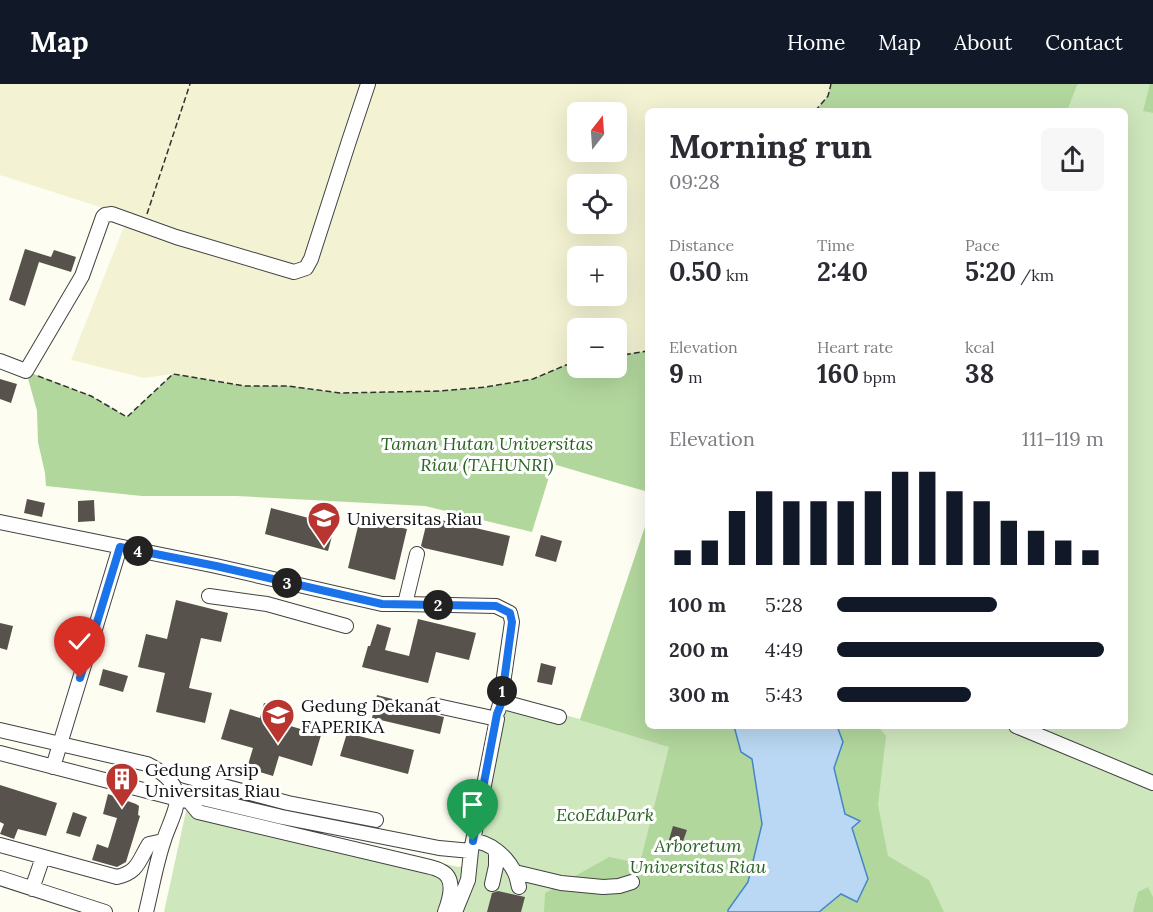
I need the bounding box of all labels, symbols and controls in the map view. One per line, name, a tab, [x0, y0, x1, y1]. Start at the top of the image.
text: Map	[30, 24, 89, 60]
text: Home	[787, 29, 845, 56]
text: Map	[878, 29, 921, 56]
text: About	[954, 29, 1012, 56]
text: Contact	[1045, 29, 1123, 56]
north arrow	[567, 102, 627, 162]
map controls	[567, 102, 627, 378]
text: Morning run	[669, 125, 872, 167]
button: share	[1041, 128, 1104, 191]
text: 09:28	[669, 169, 720, 194]
button: locate	[567, 174, 627, 234]
text: Distance	[669, 235, 734, 255]
text: Time	[817, 235, 855, 255]
text: Pace	[965, 235, 1000, 255]
button: +	[567, 246, 627, 306]
text: 0.50	[669, 255, 722, 288]
text: 2:40	[817, 255, 868, 288]
text: 5:20	[965, 255, 1016, 288]
text: km	[722, 265, 749, 285]
text: /km	[1016, 265, 1054, 285]
button: −	[567, 318, 627, 378]
text: Elevation	[669, 337, 738, 357]
text: Heart rate	[817, 337, 893, 357]
text: kcal	[965, 337, 995, 357]
text: 9	[669, 357, 684, 390]
text: 160	[817, 357, 859, 390]
text: 38	[965, 357, 994, 390]
text: m	[684, 367, 703, 387]
text: bpm	[859, 367, 896, 387]
text: Elevation	[669, 426, 755, 451]
text: 111–119 m	[1022, 426, 1104, 451]
park label: Taman Hutan Universitas Riau (TAHUNRI)	[381, 432, 593, 476]
school or university icon: Universitas Riau	[306, 500, 342, 547]
place label: Universitas Riau	[347, 507, 483, 530]
pin: 4	[123, 536, 153, 566]
text: 4	[134, 541, 142, 561]
pin: 3	[272, 568, 302, 598]
text: 3	[283, 573, 291, 593]
pin: 2	[423, 590, 453, 620]
text: 100 m	[669, 592, 726, 617]
text: 5:28	[765, 592, 803, 617]
text: 2	[434, 595, 442, 615]
pin	[54, 616, 105, 678]
icon: check	[63, 625, 96, 658]
text: 200 m	[669, 637, 729, 662]
text: 4:49	[765, 637, 803, 662]
pin: 1	[487, 676, 517, 706]
text: 1	[499, 681, 505, 701]
text: 300 m	[669, 682, 729, 707]
text: 5:43	[765, 682, 803, 707]
place label: Gedung Dekanat FAPERIKA	[301, 694, 441, 738]
school or university icon: Gedung Dekanat FAPERIKA	[260, 697, 296, 744]
place label: Gedung Arsip Universitas Riau	[145, 758, 281, 802]
building icon: Gedung Arsip Universitas Riau	[104, 761, 140, 808]
pin	[447, 779, 498, 841]
icon: arrive	[456, 788, 489, 821]
park label: EcoEduPark	[556, 803, 654, 826]
park label: Arboretum Universitas Riau	[630, 834, 767, 878]

